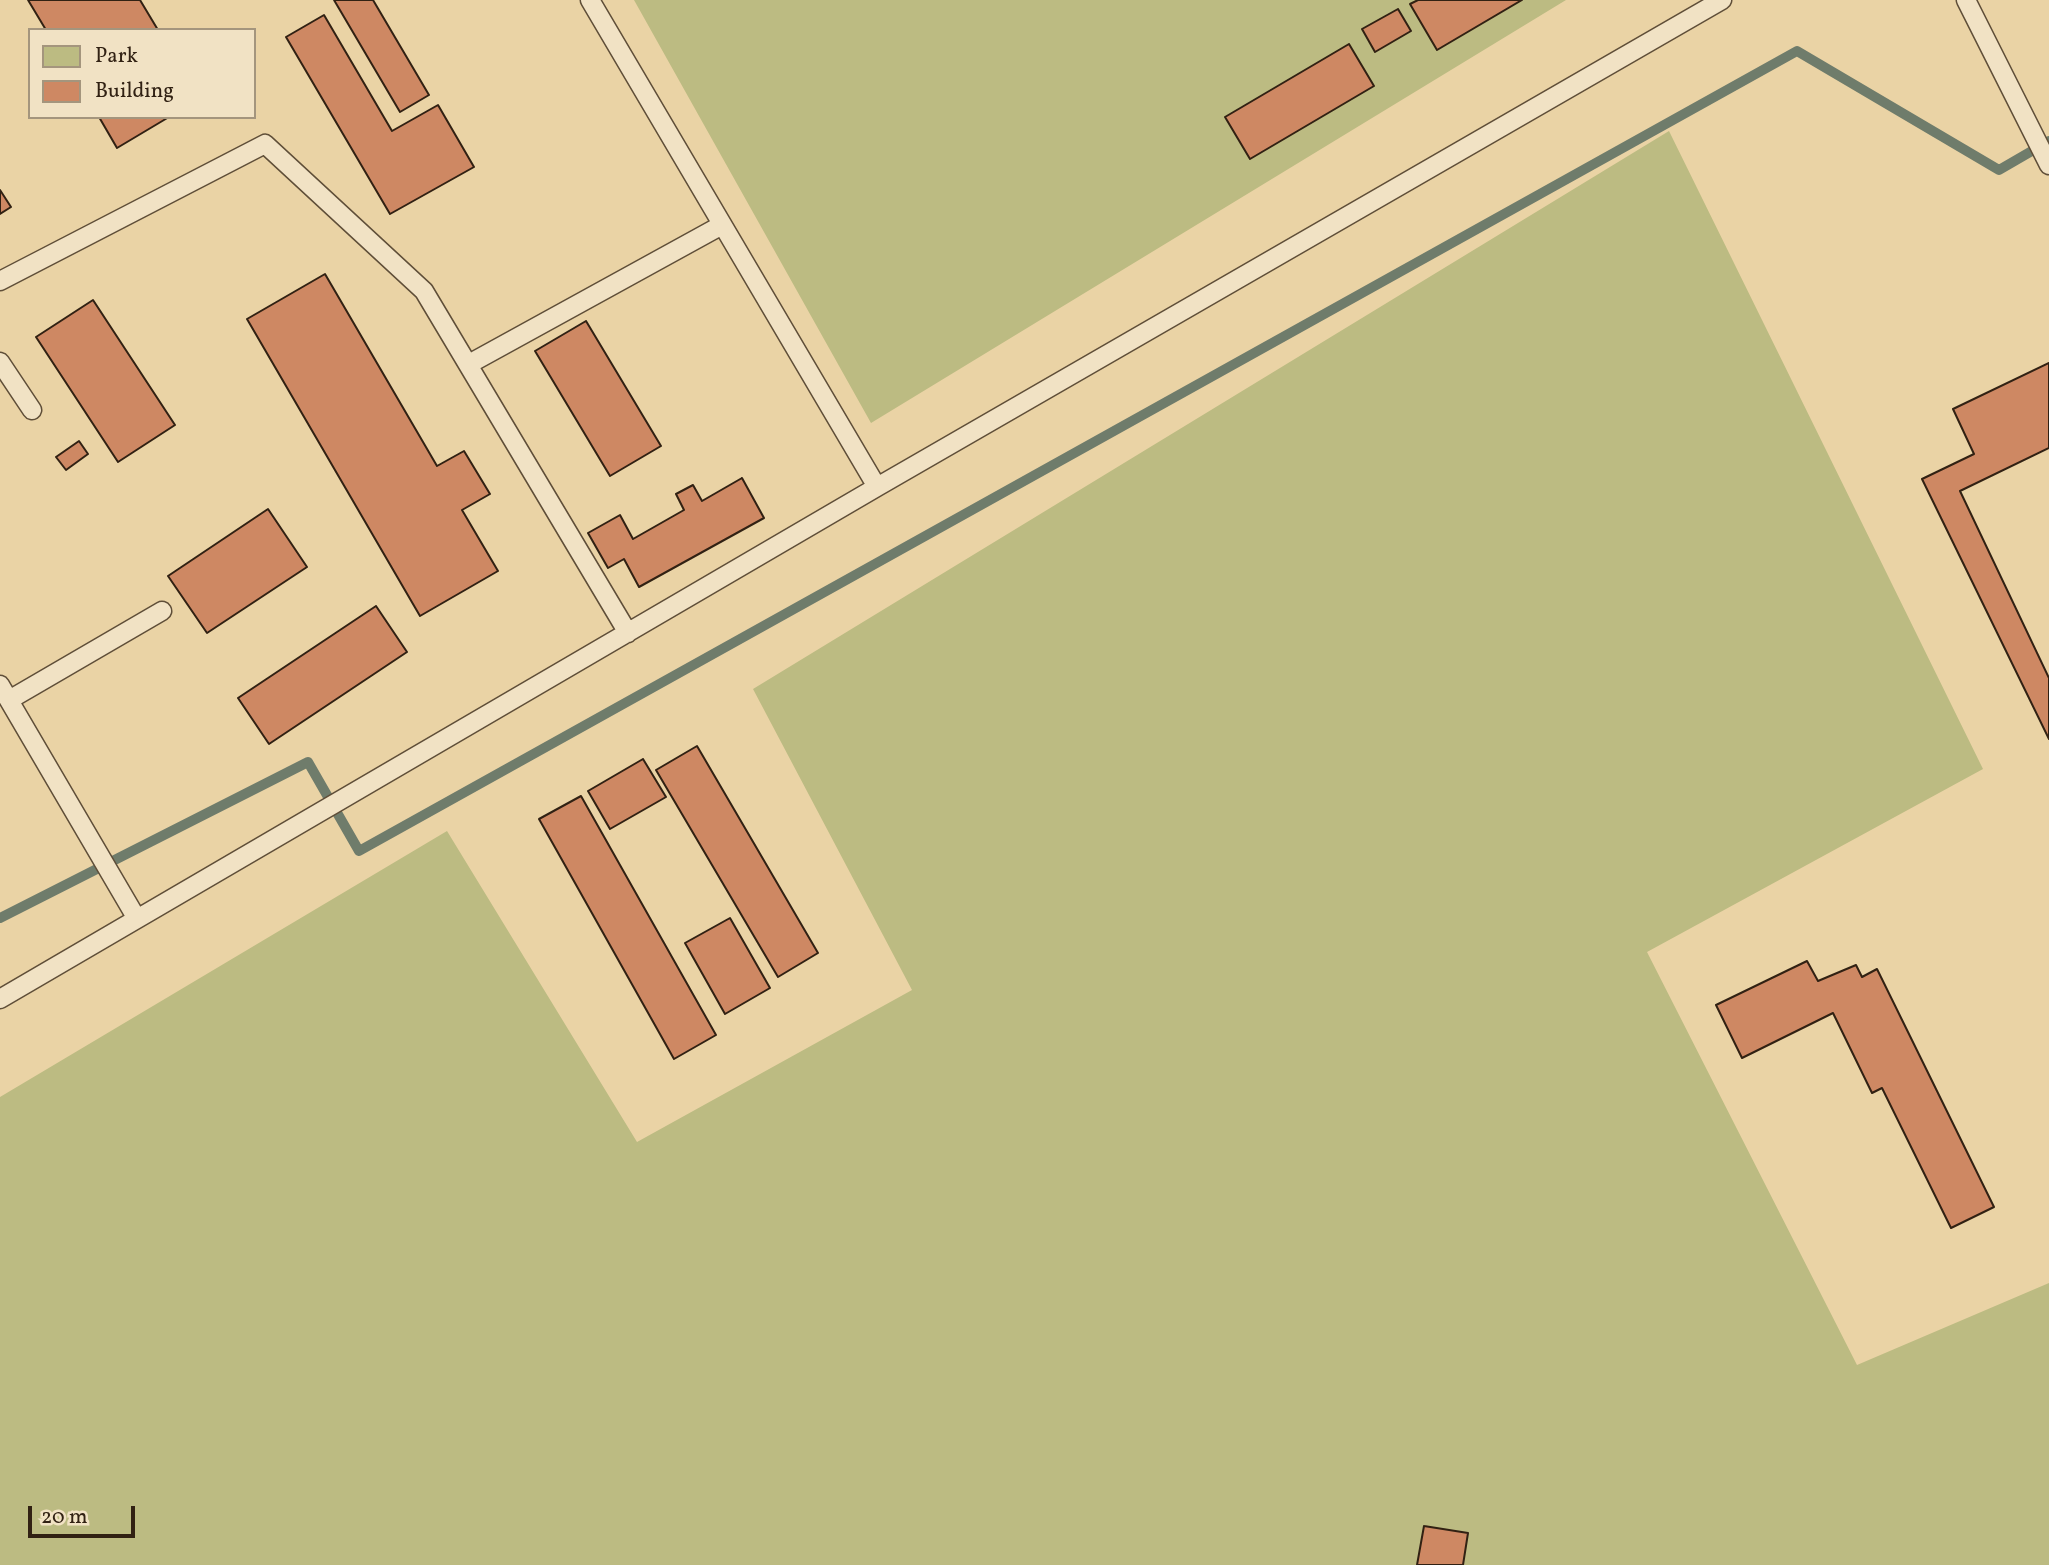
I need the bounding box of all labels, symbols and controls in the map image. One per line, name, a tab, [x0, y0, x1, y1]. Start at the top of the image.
legend	[28, 28, 256, 119]
text: Park	[95, 42, 138, 71]
text: Building	[95, 77, 174, 106]
scale bar	[32, 1492, 138, 1536]
text: 20 m	[41, 1503, 87, 1532]

